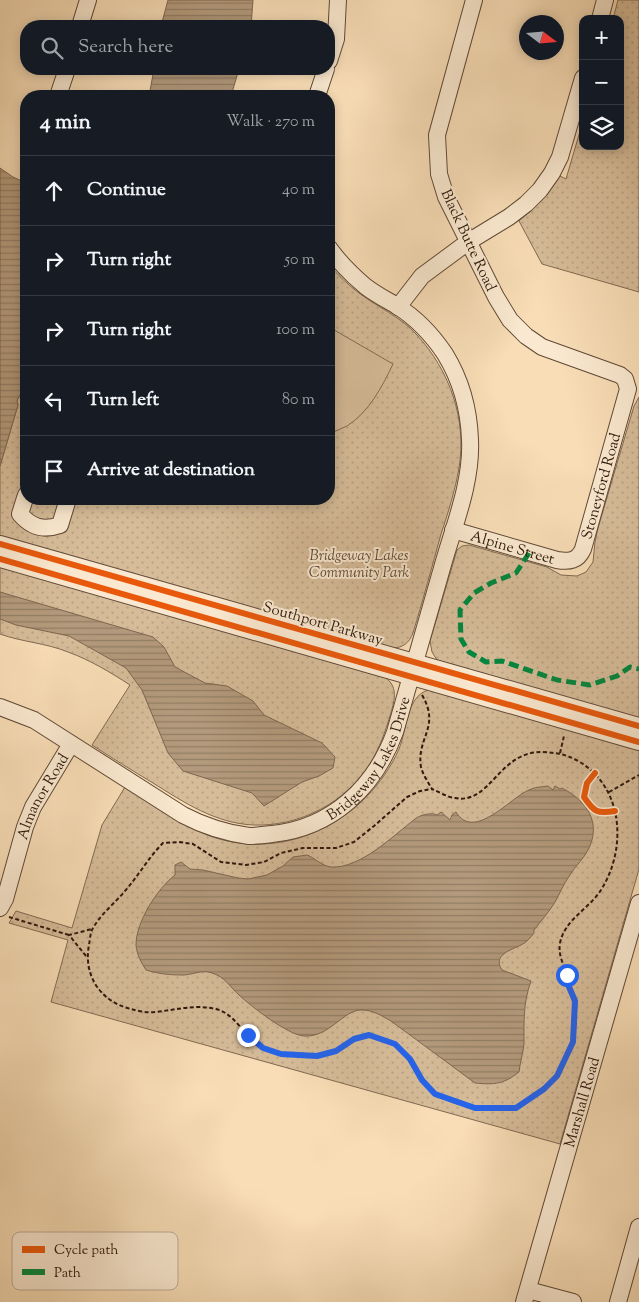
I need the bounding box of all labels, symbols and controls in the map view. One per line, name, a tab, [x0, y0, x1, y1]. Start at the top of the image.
north arrow	[519, 15, 564, 60]
map controls	[579, 15, 624, 150]
button: +	[579, 15, 624, 60]
search box	[20, 20, 335, 75]
icon: search	[38, 34, 66, 62]
text: Search here	[78, 34, 173, 61]
button: −	[579, 60, 624, 105]
button: layers	[579, 105, 624, 150]
text: 4 min	[40, 108, 91, 138]
text: Walk · 270 m	[226, 111, 315, 134]
icon: ahead	[40, 177, 68, 205]
text: Continue	[87, 177, 166, 204]
text: 40 m	[282, 179, 315, 202]
street label: Black Butte Road	[435, 186, 501, 296]
icon: right	[40, 247, 68, 275]
text: Turn right	[87, 247, 171, 274]
text: 50 m	[284, 249, 315, 272]
icon: right	[40, 317, 68, 345]
text: Turn right	[87, 317, 171, 344]
text: 100 m	[276, 319, 315, 342]
icon: left	[40, 387, 68, 415]
text: Turn left	[87, 387, 159, 414]
text: 80 m	[282, 389, 315, 412]
street label: Stoneyford Road	[577, 430, 627, 542]
icon: arrive	[40, 457, 68, 485]
text: Arrive at destination	[87, 457, 255, 484]
street label: Alpine Street	[468, 527, 557, 571]
park label: Bridgeway Lakes Community Park	[309, 546, 409, 584]
street label: Southport Parkway	[260, 597, 386, 652]
street label: Bridgeway Lakes Drive	[323, 694, 417, 826]
street label: Almanor Road	[13, 750, 75, 842]
route start	[556, 964, 579, 987]
route end	[237, 1024, 260, 1047]
street label: Marshall Road	[560, 1054, 606, 1150]
legend	[12, 1232, 178, 1290]
text: Cycle path	[54, 1241, 118, 1261]
text: Path	[54, 1264, 81, 1284]

